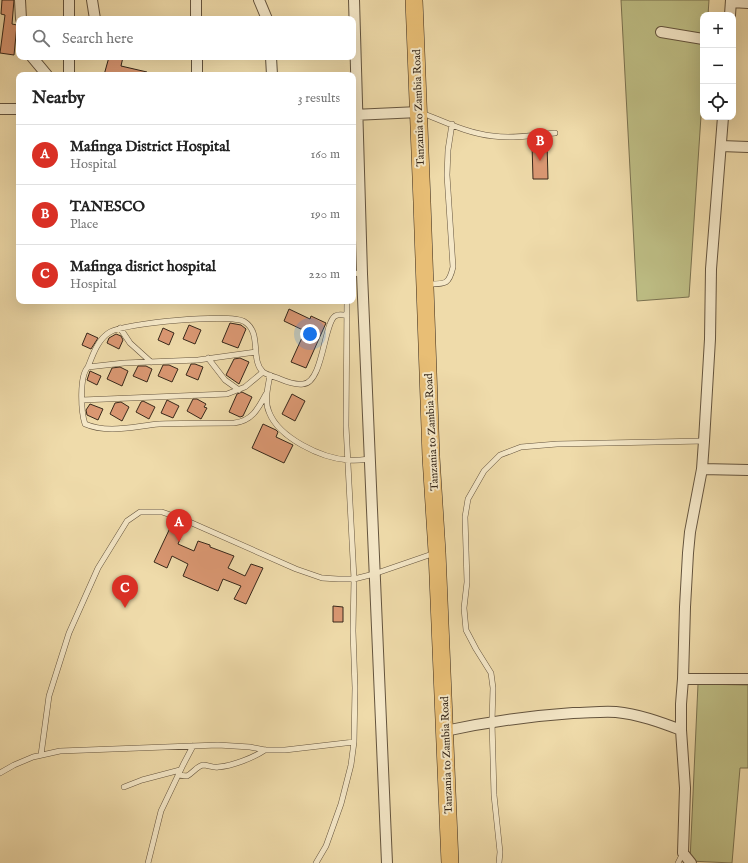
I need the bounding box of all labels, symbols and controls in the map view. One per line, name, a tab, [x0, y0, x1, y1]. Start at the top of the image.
map controls	[700, 12, 736, 120]
button: +	[700, 12, 736, 48]
search box	[16, 16, 356, 60]
icon: search	[30, 27, 52, 49]
text: Search here	[62, 29, 133, 48]
button: −	[700, 48, 736, 84]
street label: Tanzania to Zambia Road	[410, 49, 428, 167]
button: locate	[700, 84, 736, 120]
text: Nearby	[32, 88, 85, 109]
text: 3 results	[298, 90, 340, 107]
pin: B	[527, 128, 553, 161]
text: Mafinga District Hospital	[70, 137, 230, 156]
text: A	[41, 146, 49, 163]
text: 160 m	[310, 146, 340, 163]
text: Hospital	[70, 156, 117, 173]
text: TANESCO	[70, 197, 145, 216]
text: B	[41, 206, 49, 223]
text: 190 m	[310, 206, 340, 223]
text: Place	[70, 216, 98, 233]
text: Mafinga disrict hospital	[70, 257, 216, 276]
text: C	[40, 266, 50, 283]
text: 220 m	[309, 266, 340, 283]
text: Hospital	[70, 276, 117, 293]
your location	[300, 324, 320, 344]
street label: Tanzania to Zambia Road	[422, 373, 442, 491]
pin: A	[166, 509, 192, 542]
pin: C	[112, 575, 138, 608]
street label: Tanzania to Zambia Road	[438, 696, 456, 814]

